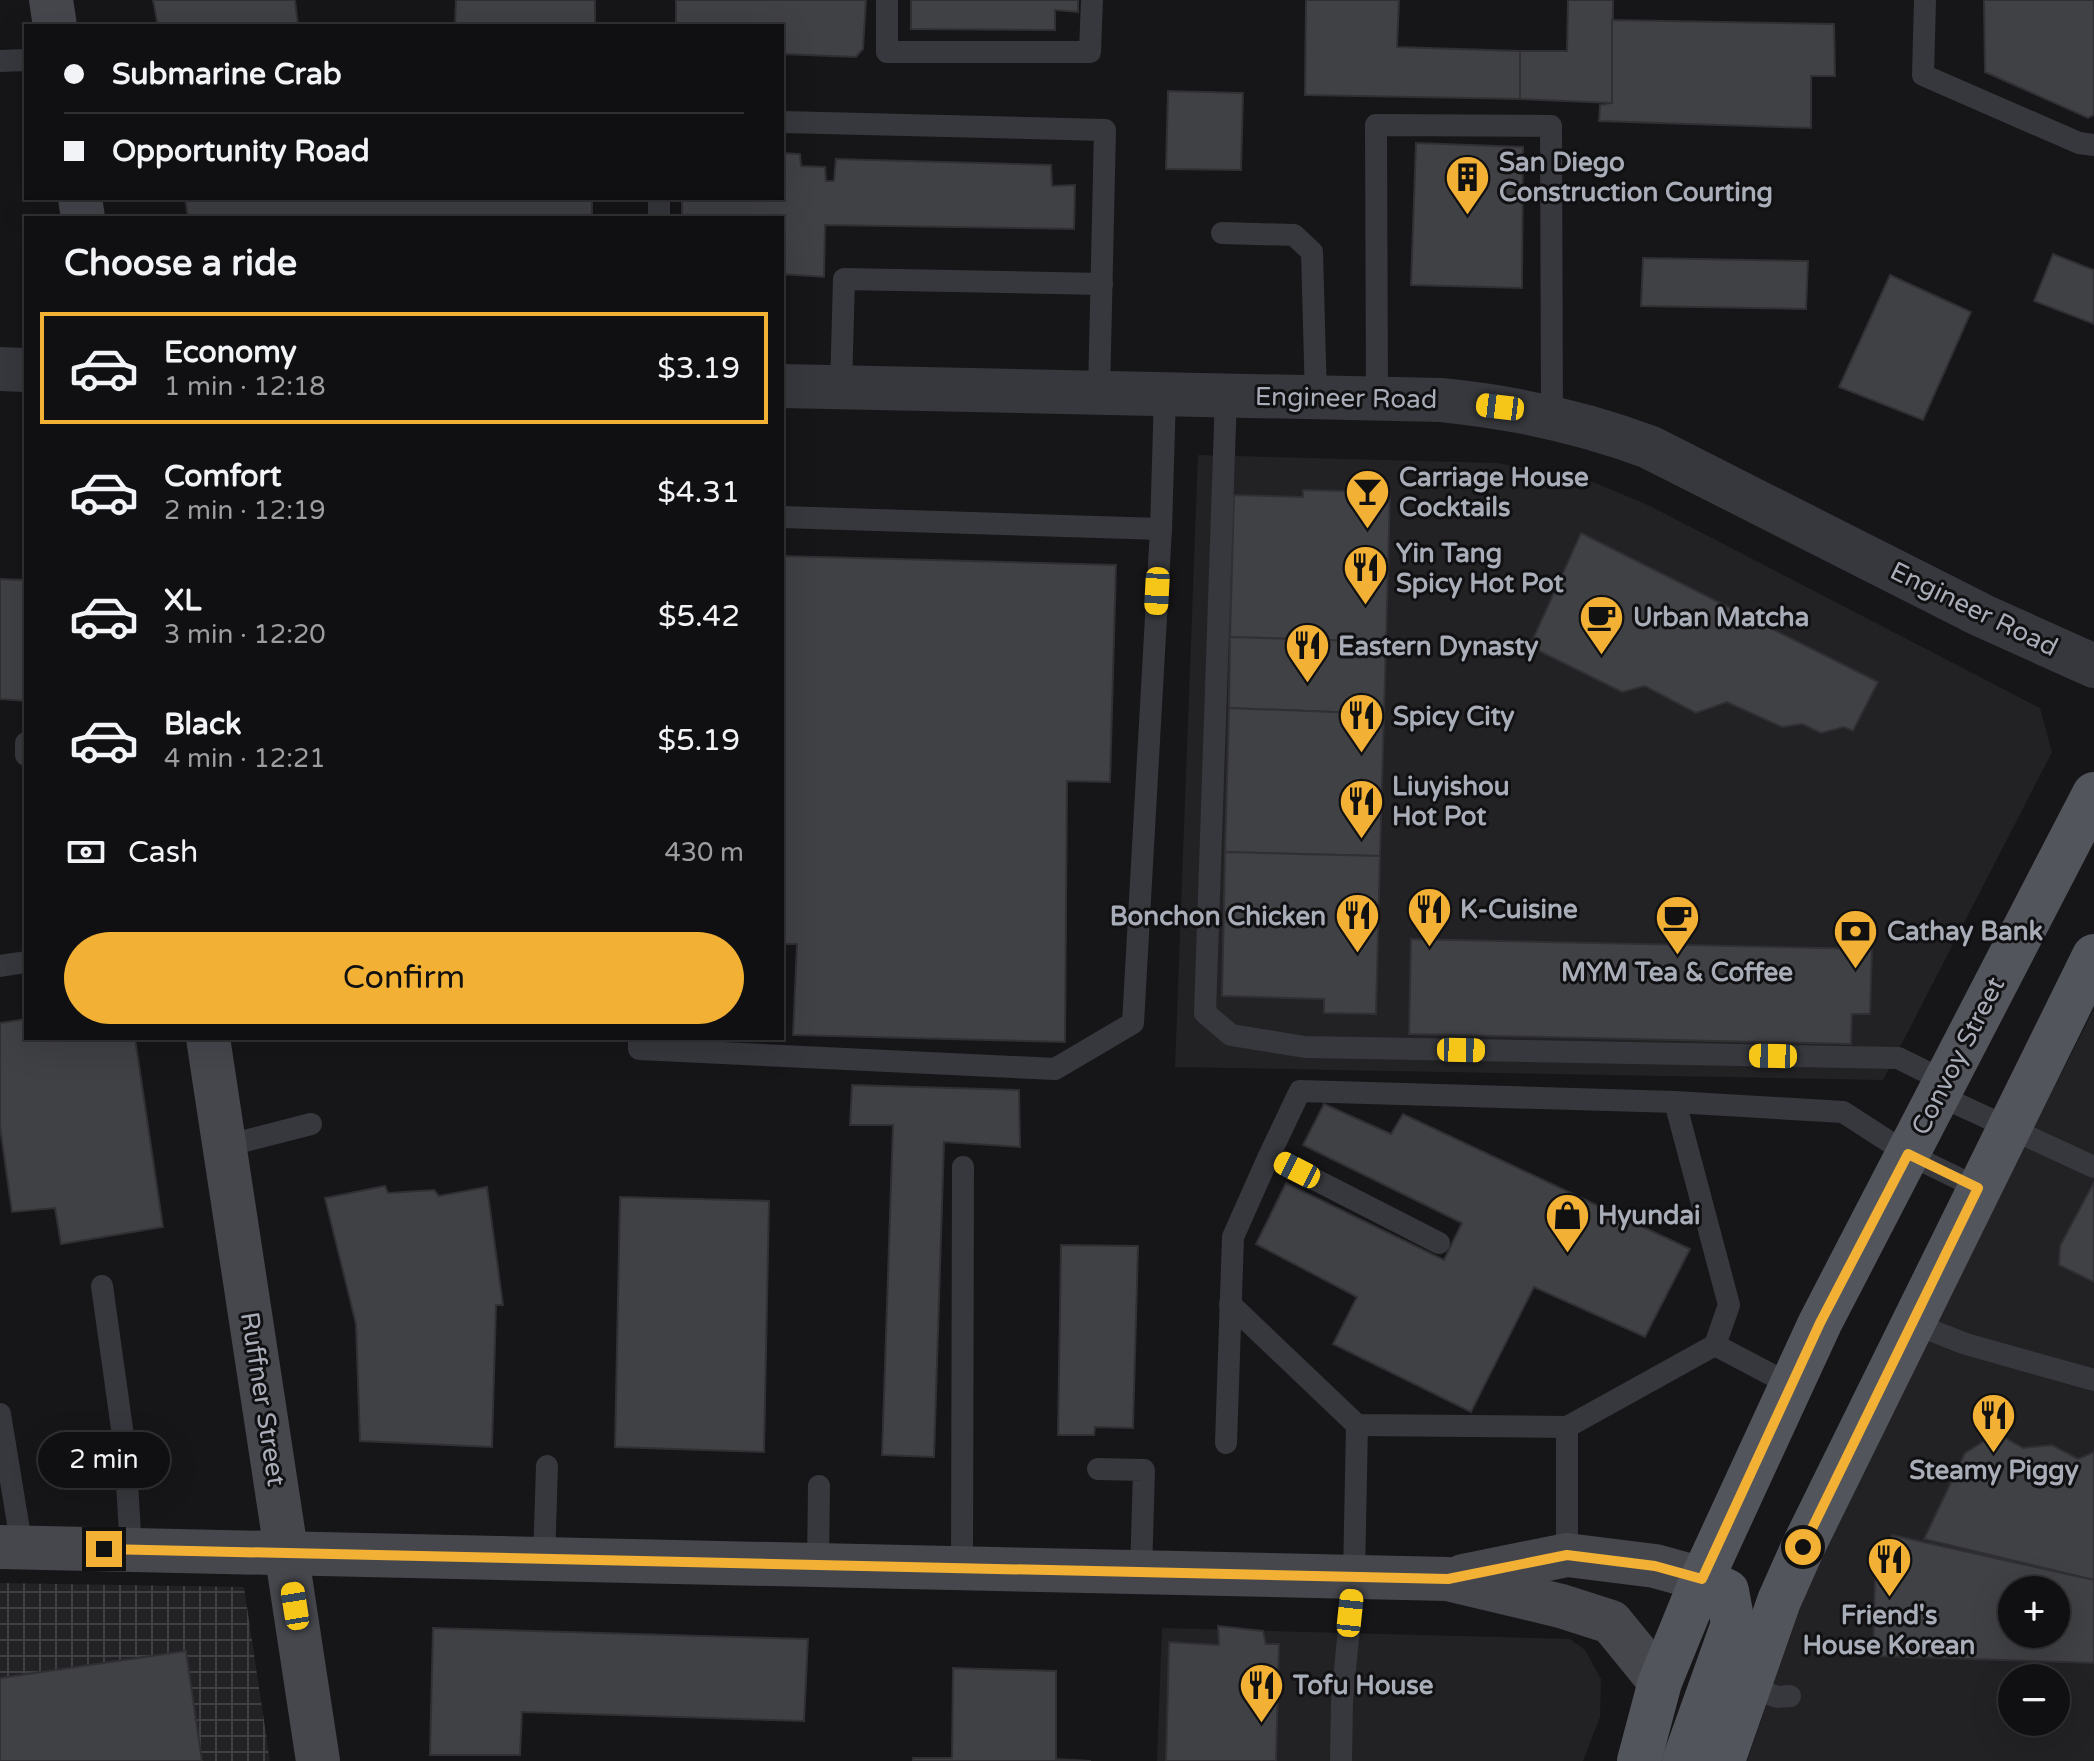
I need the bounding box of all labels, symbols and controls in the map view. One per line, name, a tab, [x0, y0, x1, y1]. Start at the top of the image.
text: Submarine Crab	[112, 56, 342, 93]
text: Opportunity Road	[112, 133, 370, 170]
place label: San Diego Construction Courting	[1499, 147, 1773, 208]
building icon: San Diego Construction Courting	[1444, 153, 1492, 216]
text: Choose a ride	[64, 242, 297, 285]
icon: car	[68, 332, 140, 404]
text: Economy	[164, 334, 297, 371]
text: $3.19	[657, 350, 740, 387]
text: 1 min · 12:18	[164, 371, 326, 402]
street label: Engineer Road	[1255, 381, 1437, 415]
car	[1475, 392, 1525, 422]
icon: car	[68, 456, 140, 528]
text: Comfort	[164, 458, 282, 495]
place label: Carriage House Cocktails	[1399, 462, 1589, 523]
bar icon: Carriage House Cocktails	[1344, 468, 1392, 531]
text: $4.31	[657, 474, 740, 511]
text: 2 min · 12:19	[164, 495, 326, 526]
place label: Yin Tang Spicy Hot Pot	[1396, 538, 1564, 599]
restaurant icon: Yin Tang Spicy Hot Pot	[1341, 544, 1389, 607]
street label: Engineer Road	[1885, 555, 2063, 663]
car	[1144, 566, 1170, 616]
icon: car	[68, 580, 140, 652]
text: XL	[164, 582, 201, 619]
cafe icon: Urban Matcha	[1578, 593, 1626, 656]
text: $5.42	[658, 598, 740, 635]
place label: Urban Matcha	[1633, 602, 1809, 633]
text: 3 min · 12:20	[164, 619, 326, 650]
restaurant icon: Eastern Dynasty	[1283, 622, 1331, 685]
place label: Eastern Dynasty	[1338, 631, 1539, 662]
restaurant icon: Spicy City	[1338, 692, 1386, 755]
place label: Spicy City	[1393, 701, 1515, 732]
icon: car	[68, 704, 140, 776]
text: Black	[164, 706, 241, 743]
text: $5.19	[658, 722, 740, 759]
text: 4 min · 12:21	[164, 743, 326, 774]
place label: Liuyishou Hot Pot	[1392, 771, 1510, 832]
restaurant icon: Liuyishou Hot Pot	[1337, 777, 1385, 840]
icon: cash	[64, 830, 108, 874]
text: Cash	[128, 834, 198, 871]
text: 430 m	[664, 837, 744, 868]
restaurant icon: K-Cuisine	[1405, 885, 1453, 948]
restaurant icon: Bonchon Chicken	[1333, 892, 1381, 955]
cafe icon: MYM Tea & Coffee	[1653, 893, 1701, 956]
place label: K-Cuisine	[1460, 894, 1578, 925]
place label: Bonchon Chicken	[1110, 901, 1326, 932]
bank icon: Cathay Bank	[1832, 907, 1880, 970]
place label: Cathay Bank	[1887, 916, 2043, 947]
button: Confirm	[64, 932, 744, 1024]
place label: MYM Tea & Coffee	[1561, 957, 1793, 988]
street label: Convoy Street	[1905, 972, 2011, 1140]
car	[1437, 1038, 1485, 1062]
car	[1749, 1044, 1797, 1068]
car	[1270, 1148, 1324, 1192]
shop icon: Hyundai	[1543, 1191, 1591, 1254]
place label: Hyundai	[1598, 1200, 1701, 1231]
street label: Ruffner Street	[234, 1310, 292, 1488]
restaurant icon: Steamy Piggy	[1970, 1391, 2018, 1454]
callout: 2 min	[38, 1433, 170, 1489]
text: 2 min	[69, 1444, 139, 1475]
place label: Steamy Piggy	[1909, 1455, 2079, 1486]
route start	[1785, 1529, 1821, 1565]
route end	[86, 1531, 122, 1567]
restaurant icon: Friend's House Korean	[1865, 1536, 1913, 1599]
map controls	[1998, 1576, 2070, 1736]
button: +	[1998, 1576, 2070, 1648]
car	[279, 1580, 311, 1632]
car	[1336, 1588, 1364, 1638]
place label: Friend's House Korean	[1803, 1600, 1975, 1661]
restaurant icon: Tofu House	[1238, 1661, 1286, 1724]
button: −	[1998, 1664, 2070, 1736]
place label: Tofu House	[1292, 1670, 1434, 1701]

